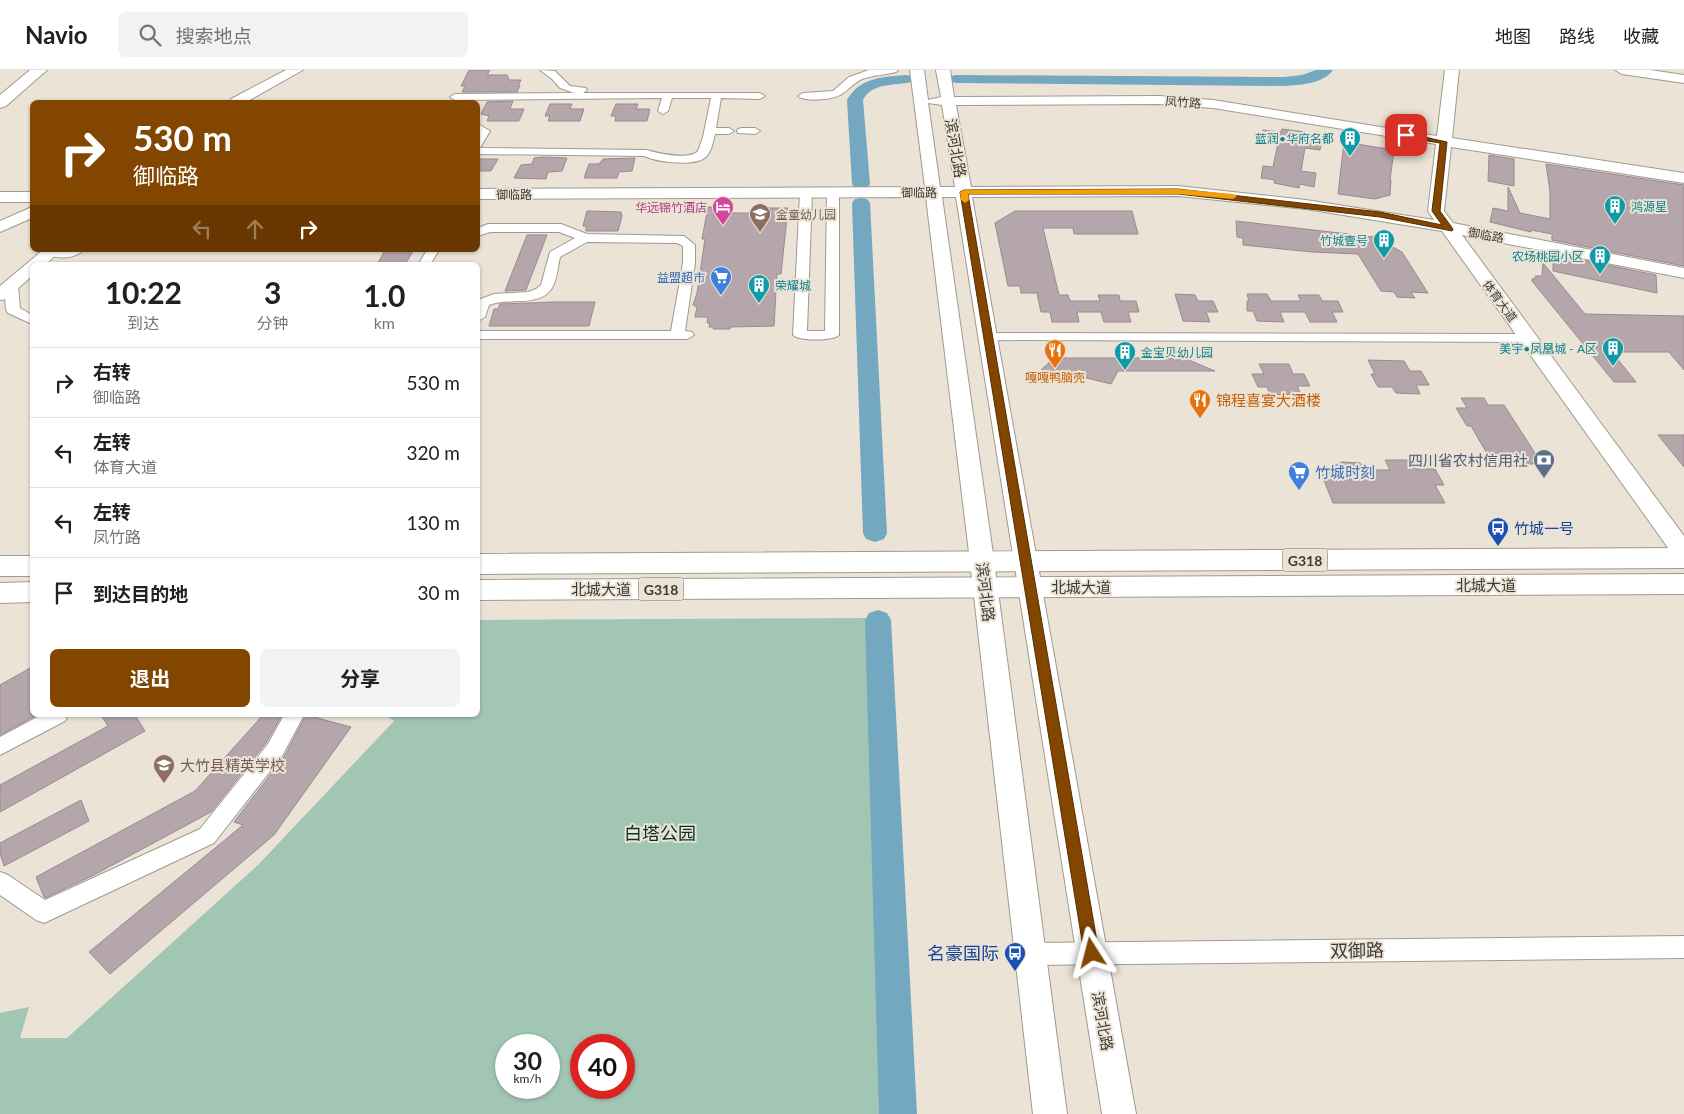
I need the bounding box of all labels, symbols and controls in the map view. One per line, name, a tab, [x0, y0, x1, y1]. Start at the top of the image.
search box	[118, 12, 468, 57]
text: Navio	[25, 20, 88, 49]
icon: search	[136, 21, 164, 49]
text: 搜索地点	[176, 24, 252, 47]
text: 地图	[1495, 25, 1531, 47]
text: 路线	[1559, 25, 1595, 47]
text: 收藏	[1623, 25, 1659, 47]
street label: 凤竹路	[1165, 93, 1201, 111]
pin	[1385, 114, 1427, 156]
text: 530 m	[133, 116, 232, 158]
street label: 滨河北路	[942, 117, 970, 179]
icon: right	[50, 120, 115, 185]
icon: arrive	[1392, 121, 1420, 149]
building icon: 蓝润•华府名都	[1338, 126, 1362, 157]
place label: 蓝润•华府名都	[1255, 131, 1334, 146]
text: 御临路	[133, 162, 199, 189]
street label: 御临路	[901, 185, 937, 200]
street label: 御临路	[496, 187, 532, 202]
building icon: 鸿源星	[1603, 194, 1627, 225]
hotel icon: 华远锦竹酒店	[711, 195, 735, 226]
place label: 鸿源星	[1631, 199, 1667, 214]
place label: 华远锦竹酒店	[635, 200, 707, 215]
school or university icon: 金童幼儿园	[748, 202, 772, 233]
place label: 金童幼儿园	[776, 207, 836, 222]
icon: left	[188, 215, 216, 243]
icon: ahead	[241, 215, 269, 243]
icon: right	[294, 215, 322, 243]
street label: 御临路	[1467, 224, 1505, 246]
building icon: 竹城壹号	[1372, 228, 1396, 259]
place label: 竹城壹号	[1320, 233, 1368, 248]
building icon: 农场桃园小区	[1588, 244, 1612, 275]
place label: 农场桃园小区	[1512, 249, 1584, 264]
supermarket icon: 益盟超市	[709, 265, 733, 296]
place label: 益盟超市	[657, 270, 705, 285]
building icon: 荣耀城	[747, 273, 771, 304]
text: 10:22	[105, 274, 182, 310]
text: 3	[264, 274, 281, 310]
text: 1.0	[363, 277, 405, 313]
street label: 体育大道	[1480, 277, 1520, 325]
place label: 荣耀城	[775, 278, 811, 293]
text: 到达	[127, 313, 159, 332]
text: 分钟	[257, 313, 289, 332]
text: km	[374, 313, 395, 332]
building icon: 美宇•凤凰城 - A区	[1601, 336, 1625, 367]
restaurant icon: 嘎嘎鸭脑壳	[1043, 338, 1067, 369]
building icon: 金宝贝幼儿园	[1113, 340, 1137, 371]
place label: 美宇•凤凰城 - A区	[1499, 341, 1597, 356]
place label: 金宝贝幼儿园	[1141, 345, 1213, 360]
text: 右转	[93, 360, 131, 383]
icon: right	[50, 369, 78, 397]
place label: 嘎嘎鸭脑壳	[1025, 370, 1085, 385]
text: 530 m	[406, 371, 460, 394]
text: 御临路	[93, 387, 141, 406]
restaurant icon: 锦程喜宴大酒楼	[1188, 388, 1212, 419]
place label: 锦程喜宴大酒楼	[1216, 391, 1321, 409]
text: 左转	[93, 430, 131, 453]
icon: left	[50, 439, 78, 467]
text: 320 m	[406, 441, 460, 464]
bank icon: 四川省农村信用社	[1532, 448, 1556, 479]
place label: 四川省农村信用社	[1408, 451, 1528, 469]
text: 体育大道	[93, 457, 157, 476]
supermarket icon: 竹城时刻	[1287, 460, 1311, 491]
place label: 竹城时刻	[1315, 463, 1375, 481]
text: 左转	[93, 500, 131, 523]
icon: left	[50, 509, 78, 537]
text: 130 m	[406, 511, 460, 534]
bus stop icon: 竹城一号	[1486, 516, 1510, 547]
place label: 竹城一号	[1514, 519, 1574, 537]
text: 凤竹路	[93, 527, 141, 546]
road number: G318	[1282, 548, 1328, 572]
street label: 滨河北路	[973, 561, 999, 623]
street label: 北城大道	[1456, 576, 1516, 594]
road number: G318	[638, 578, 684, 600]
street label: 北城大道	[1051, 578, 1111, 596]
icon: arrive	[50, 579, 78, 607]
street label: 北城大道	[571, 580, 631, 598]
text: 30 m	[417, 581, 460, 604]
text: 到达目的地	[93, 582, 188, 605]
button: 退出	[50, 649, 250, 707]
button: 分享	[260, 649, 460, 707]
school or university icon: 大竹县精英学校	[152, 753, 176, 784]
place label: 大竹县精英学校	[180, 756, 285, 774]
park label: 白塔公园	[624, 822, 696, 844]
position arrow	[1065, 926, 1117, 978]
street label: 双御路	[1330, 939, 1384, 961]
bus stop icon: 名豪国际	[1003, 941, 1027, 972]
place label: 名豪国际	[927, 942, 999, 964]
street label: 滨河北路	[1089, 990, 1117, 1052]
speed limit sign: 40	[570, 1034, 635, 1099]
text: 30	[513, 1045, 542, 1075]
text: km/h	[513, 1071, 542, 1086]

